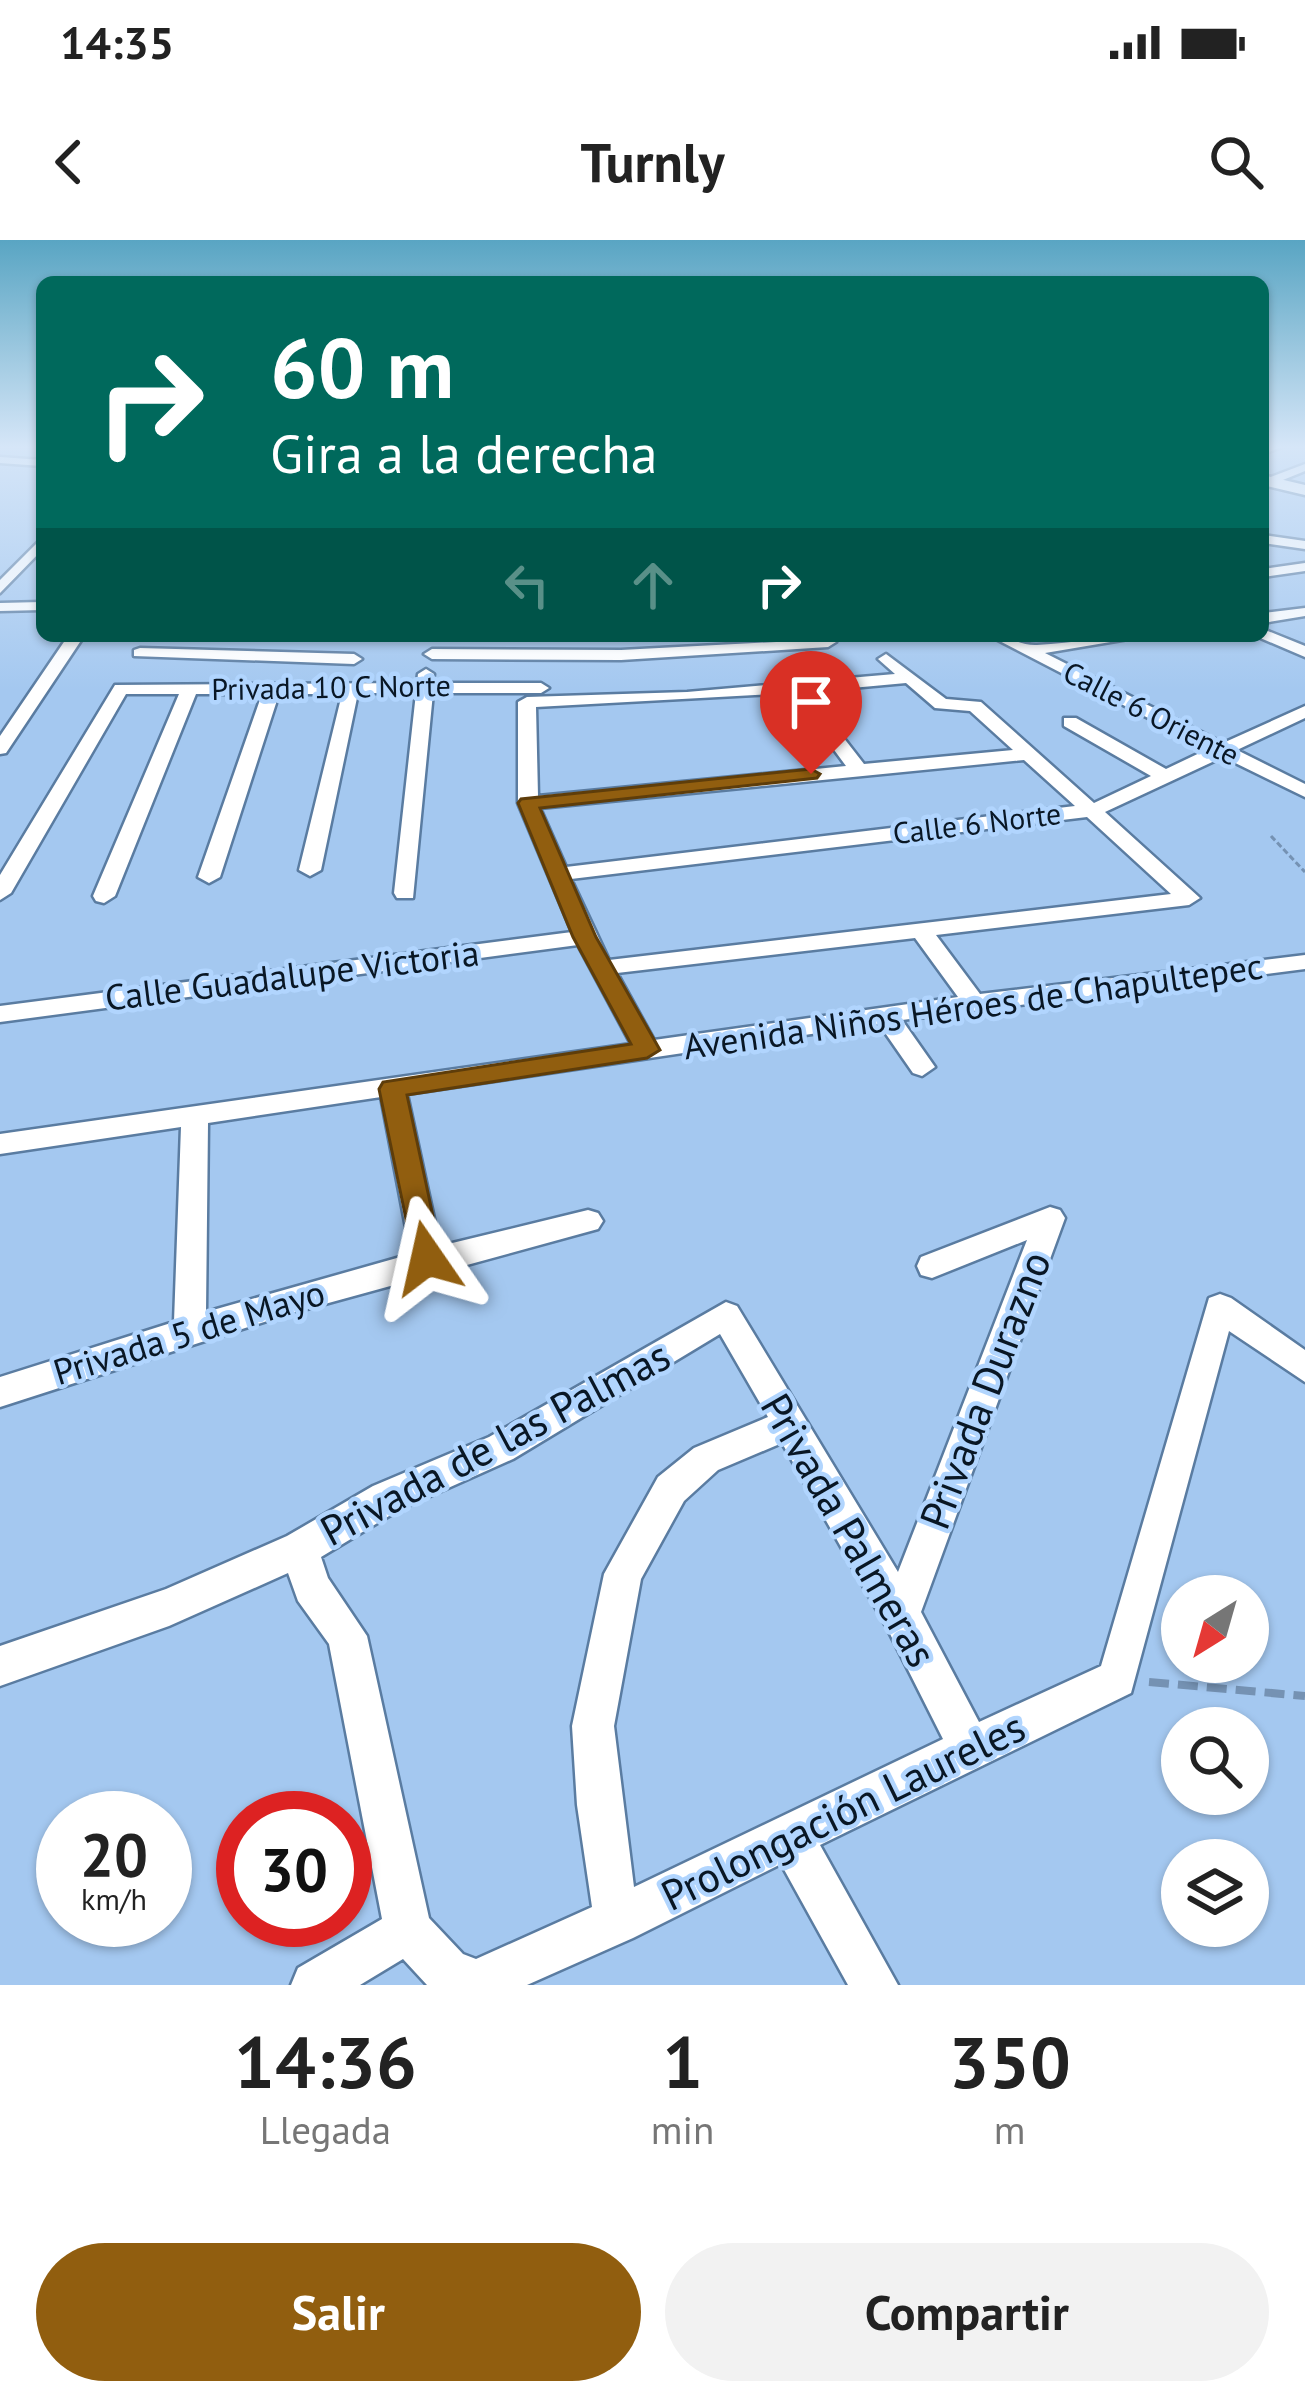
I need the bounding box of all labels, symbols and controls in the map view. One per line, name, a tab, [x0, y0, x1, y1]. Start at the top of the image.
text: 14:35	[60, 13, 174, 71]
text: Turnly	[580, 127, 725, 197]
icon: back	[36, 129, 102, 195]
icon: search	[1203, 129, 1269, 195]
text: 60 m	[270, 312, 454, 421]
icon: right	[72, 324, 228, 480]
text: Gira a la derecha	[270, 418, 658, 488]
icon: left	[494, 552, 560, 618]
icon: ahead	[620, 552, 686, 618]
icon: right	[746, 552, 812, 618]
pin	[760, 651, 862, 774]
street label: Calle 6 Oriente	[1057, 652, 1246, 774]
street label: Privada 10 C Norte	[211, 665, 451, 708]
icon: arrive	[778, 669, 844, 735]
street label: Calle 6 Norte	[891, 793, 1063, 852]
street label: Calle Guadalupe Victoria	[102, 928, 482, 1021]
street label: Avenida Niños Héroes de Chapultepec	[680, 942, 1266, 1069]
position arrow	[364, 1195, 490, 1321]
street label: Privada Durazno	[906, 1243, 1063, 1536]
street label: Privada 5 de Mayo	[47, 1268, 330, 1395]
street label: Privada de las Palmas	[311, 1327, 679, 1558]
street label: Privada Palmeras	[749, 1383, 950, 1676]
north arrow	[1161, 1575, 1269, 1683]
map controls	[1161, 1575, 1269, 1947]
street label: Prolongación Laureles	[652, 1699, 1034, 1923]
button: search	[1161, 1707, 1269, 1815]
speed limit sign: 30	[216, 1791, 372, 1947]
text: 20	[80, 1815, 148, 1893]
button: layers	[1161, 1839, 1269, 1947]
text: km/h	[81, 1879, 147, 1918]
text: 14:36	[234, 2015, 417, 2108]
text: 1	[662, 2015, 703, 2108]
text: 350	[948, 2015, 1071, 2108]
text: Llegada	[260, 2104, 391, 2155]
text: min	[651, 2104, 714, 2155]
text: m	[994, 2104, 1025, 2155]
button: Salir	[36, 2243, 641, 2381]
button: Compartir	[665, 2243, 1269, 2381]

